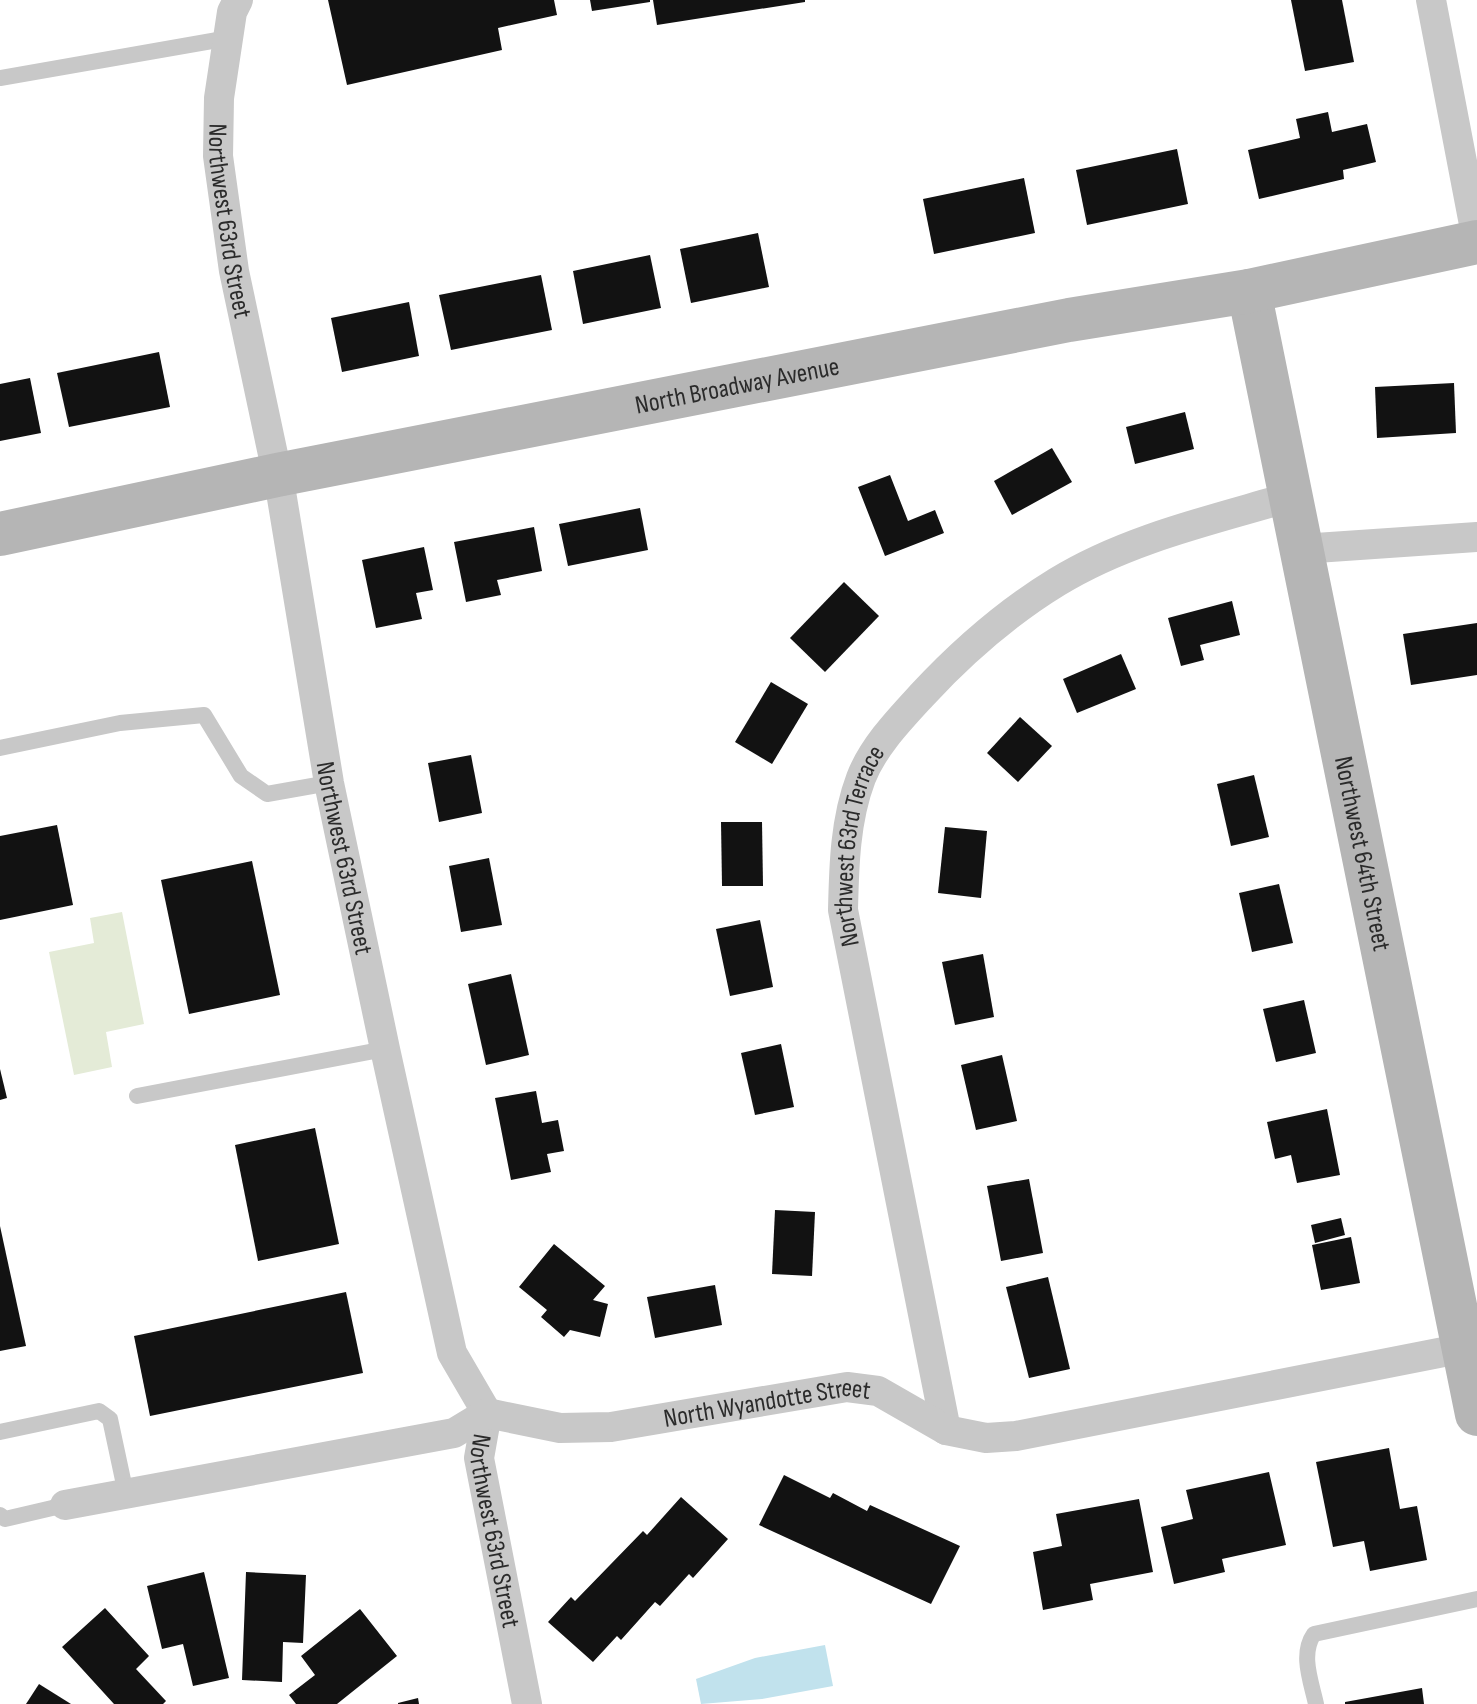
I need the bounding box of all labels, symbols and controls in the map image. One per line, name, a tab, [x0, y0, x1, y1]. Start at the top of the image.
street label: Northwest 63rd Street	[201, 123, 258, 321]
street label: North Broadway Avenue	[633, 351, 842, 422]
street label: Northwest 63rd Terrace	[829, 740, 892, 949]
street label: Northwest 64th Street	[1327, 754, 1397, 954]
street label: Northwest 63rd Street	[309, 759, 379, 958]
street label: North Wyandotte Street	[661, 1372, 872, 1435]
street label: Northwest 63rd Street	[462, 1431, 526, 1631]

